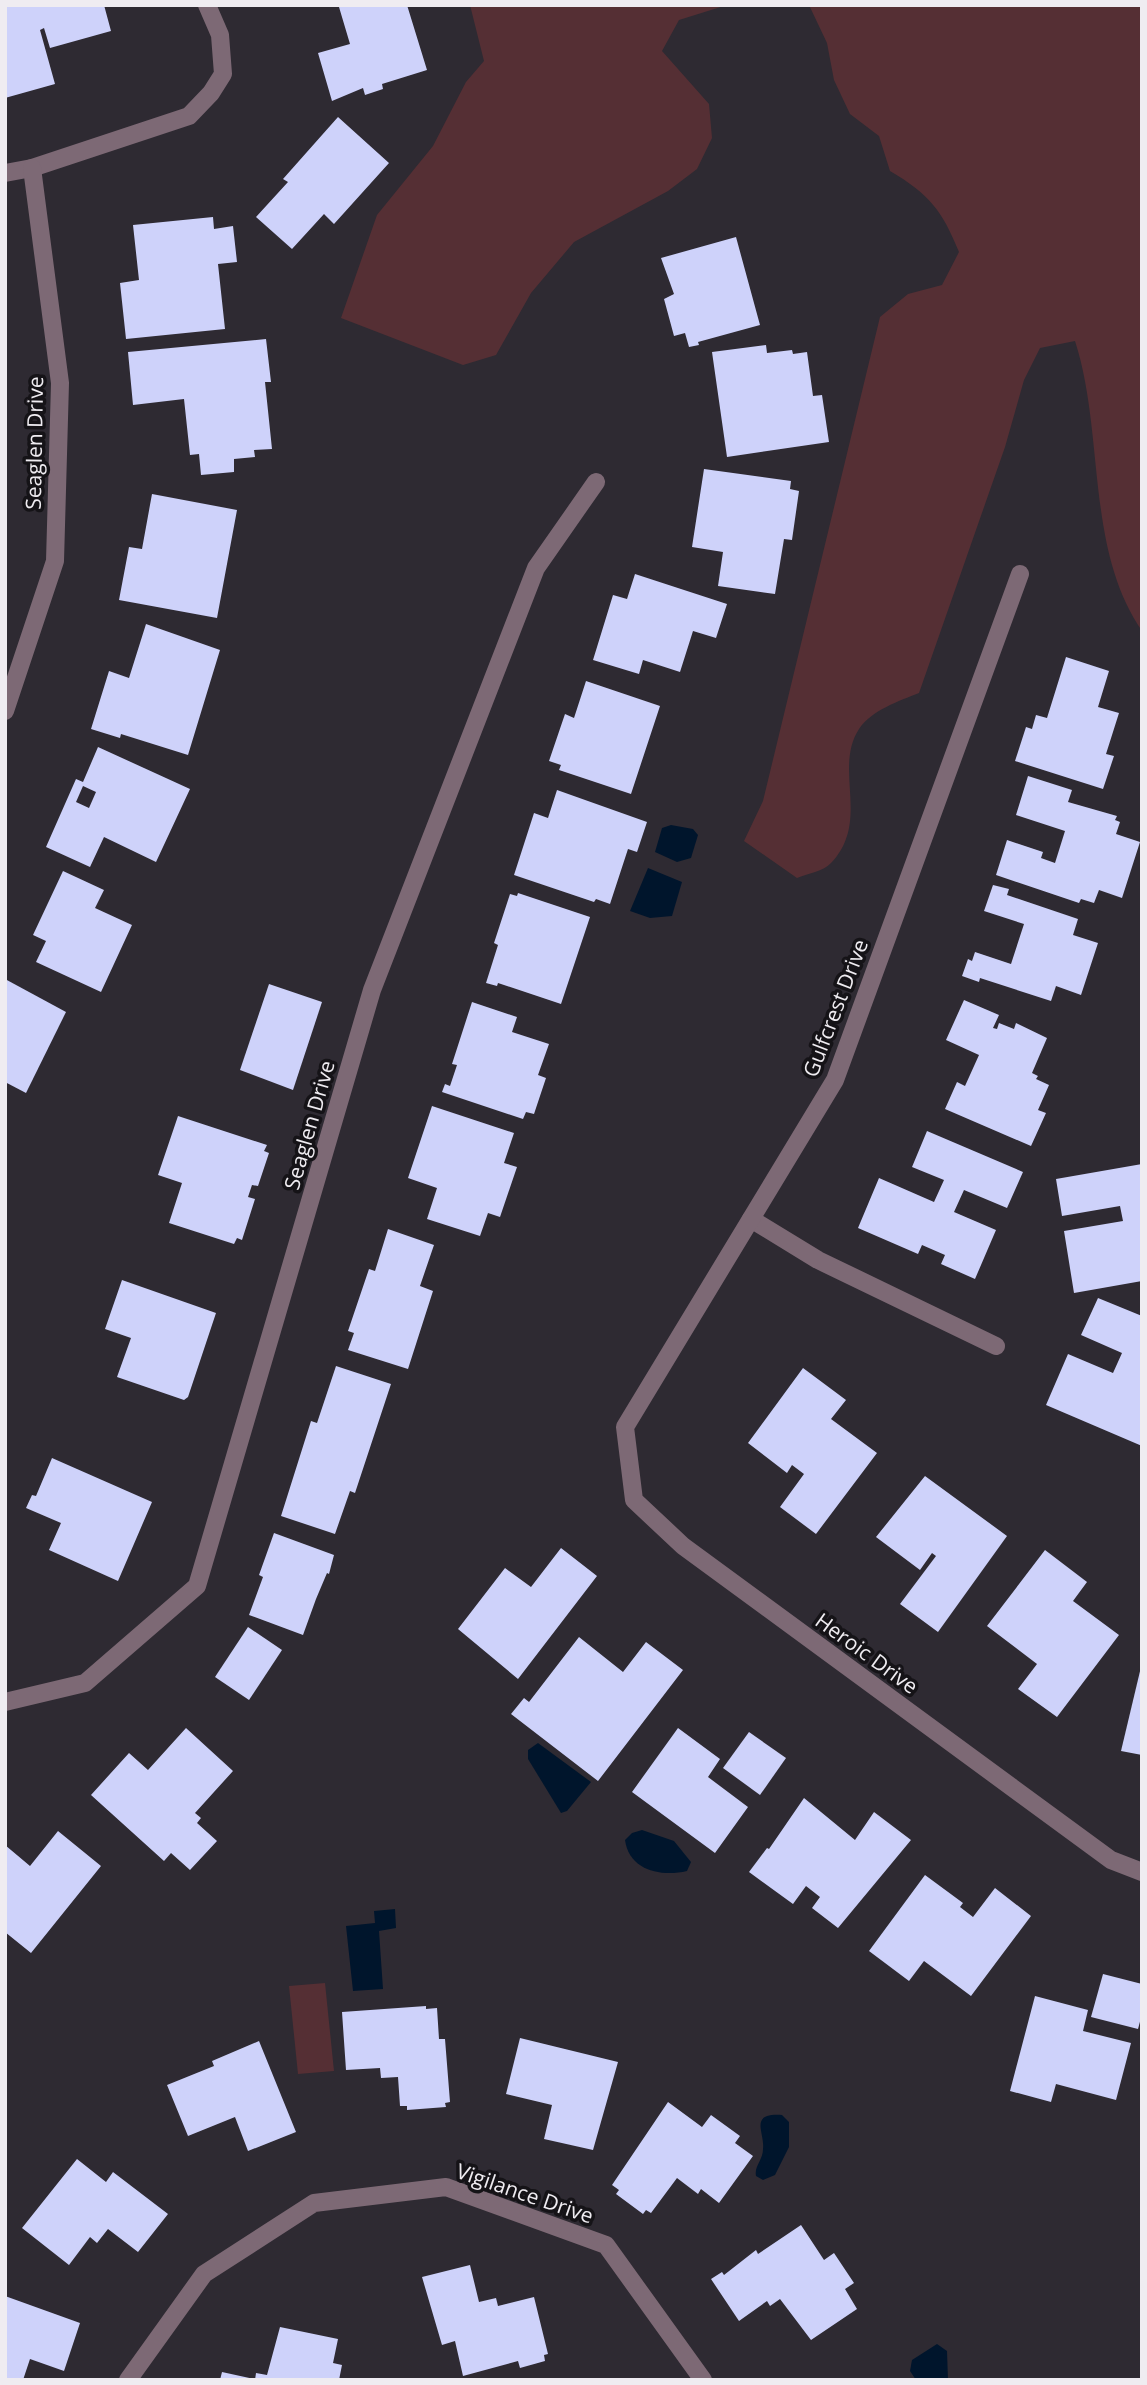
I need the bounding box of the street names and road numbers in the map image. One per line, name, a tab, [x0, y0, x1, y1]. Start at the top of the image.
street label: Seaglen Drive	[19, 376, 49, 510]
street label: Gulfcrest Drive	[796, 935, 874, 1081]
street label: Seaglen Drive	[277, 1057, 341, 1193]
street label: Heroic Drive	[810, 1606, 924, 1700]
street label: Vigilance Drive	[453, 2156, 597, 2230]

